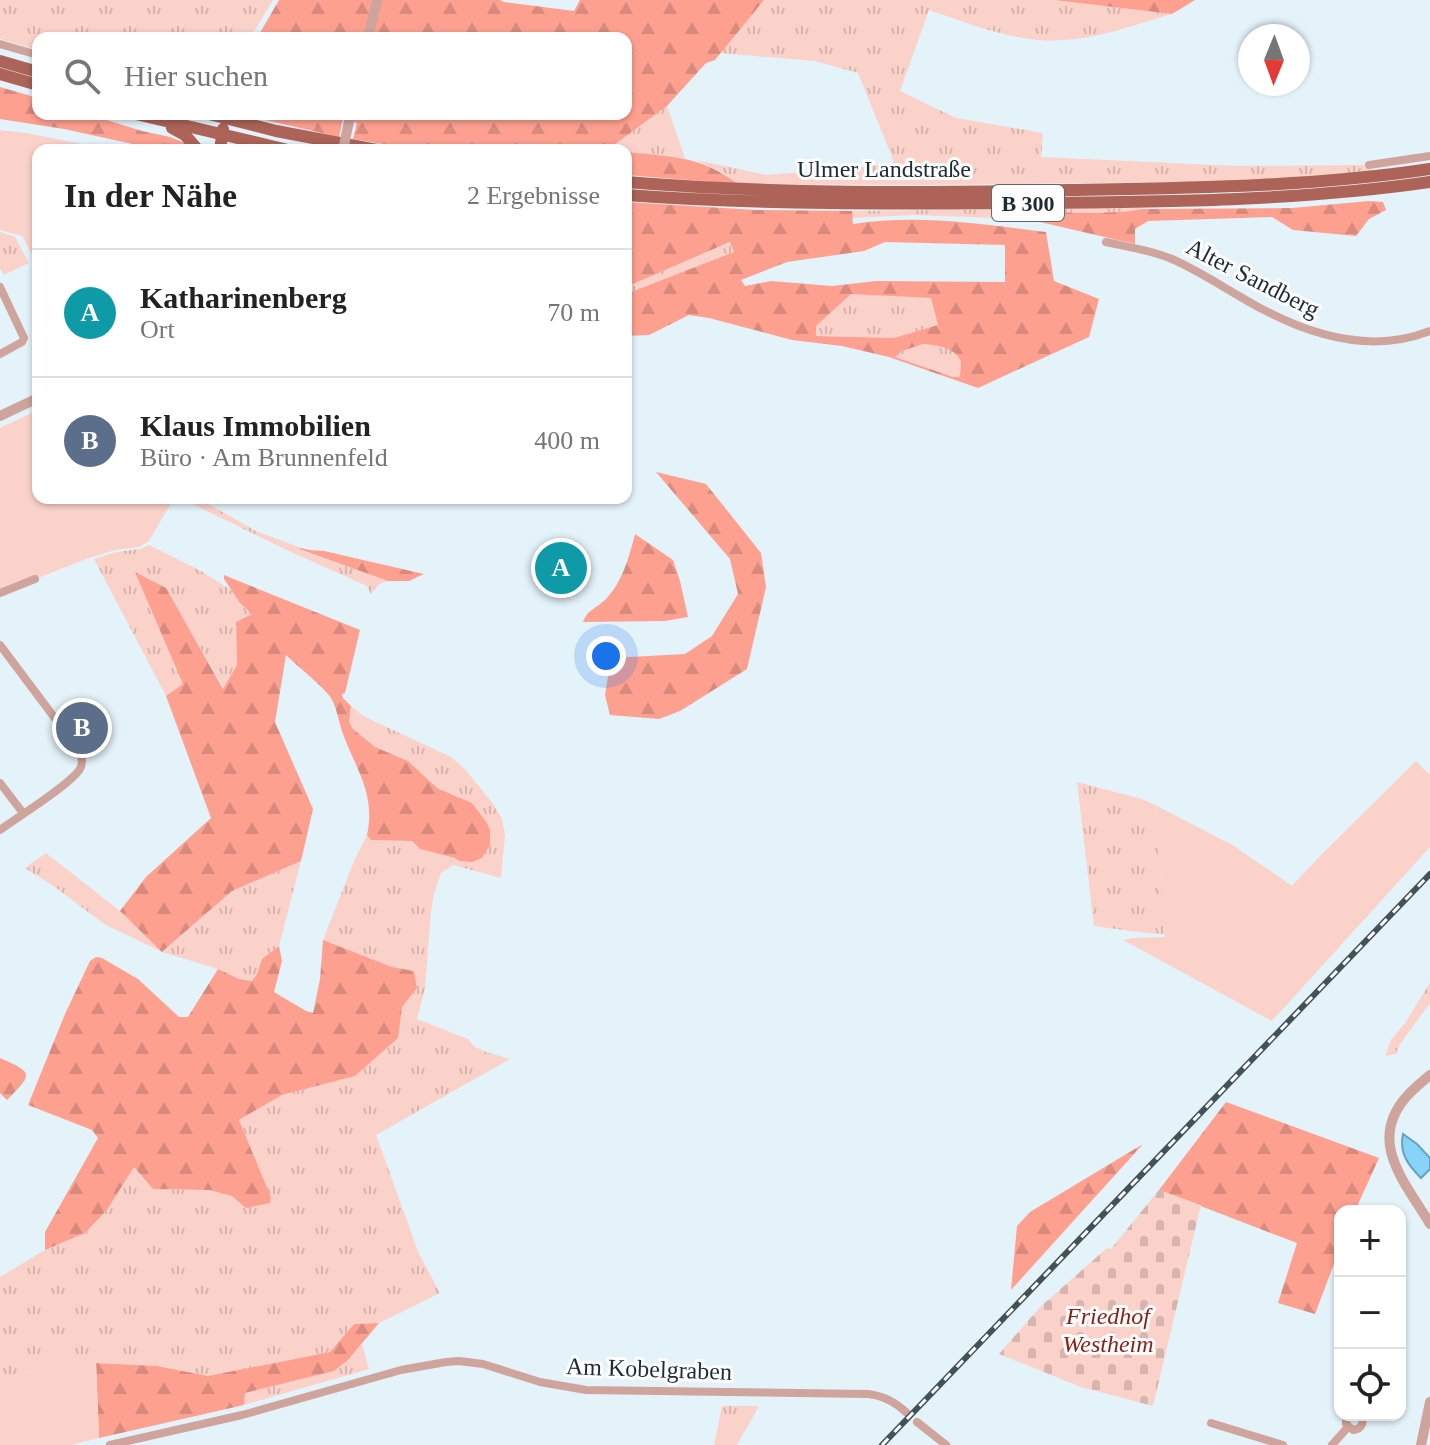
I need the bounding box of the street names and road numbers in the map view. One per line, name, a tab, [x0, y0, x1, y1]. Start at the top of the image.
street label: Ulmer Landstraße	[797, 156, 971, 182]
road number: B 300	[992, 185, 1064, 221]
street label: Alter Sandberg	[1182, 233, 1324, 323]
street label: Am Kobelgraben	[566, 1353, 732, 1385]

